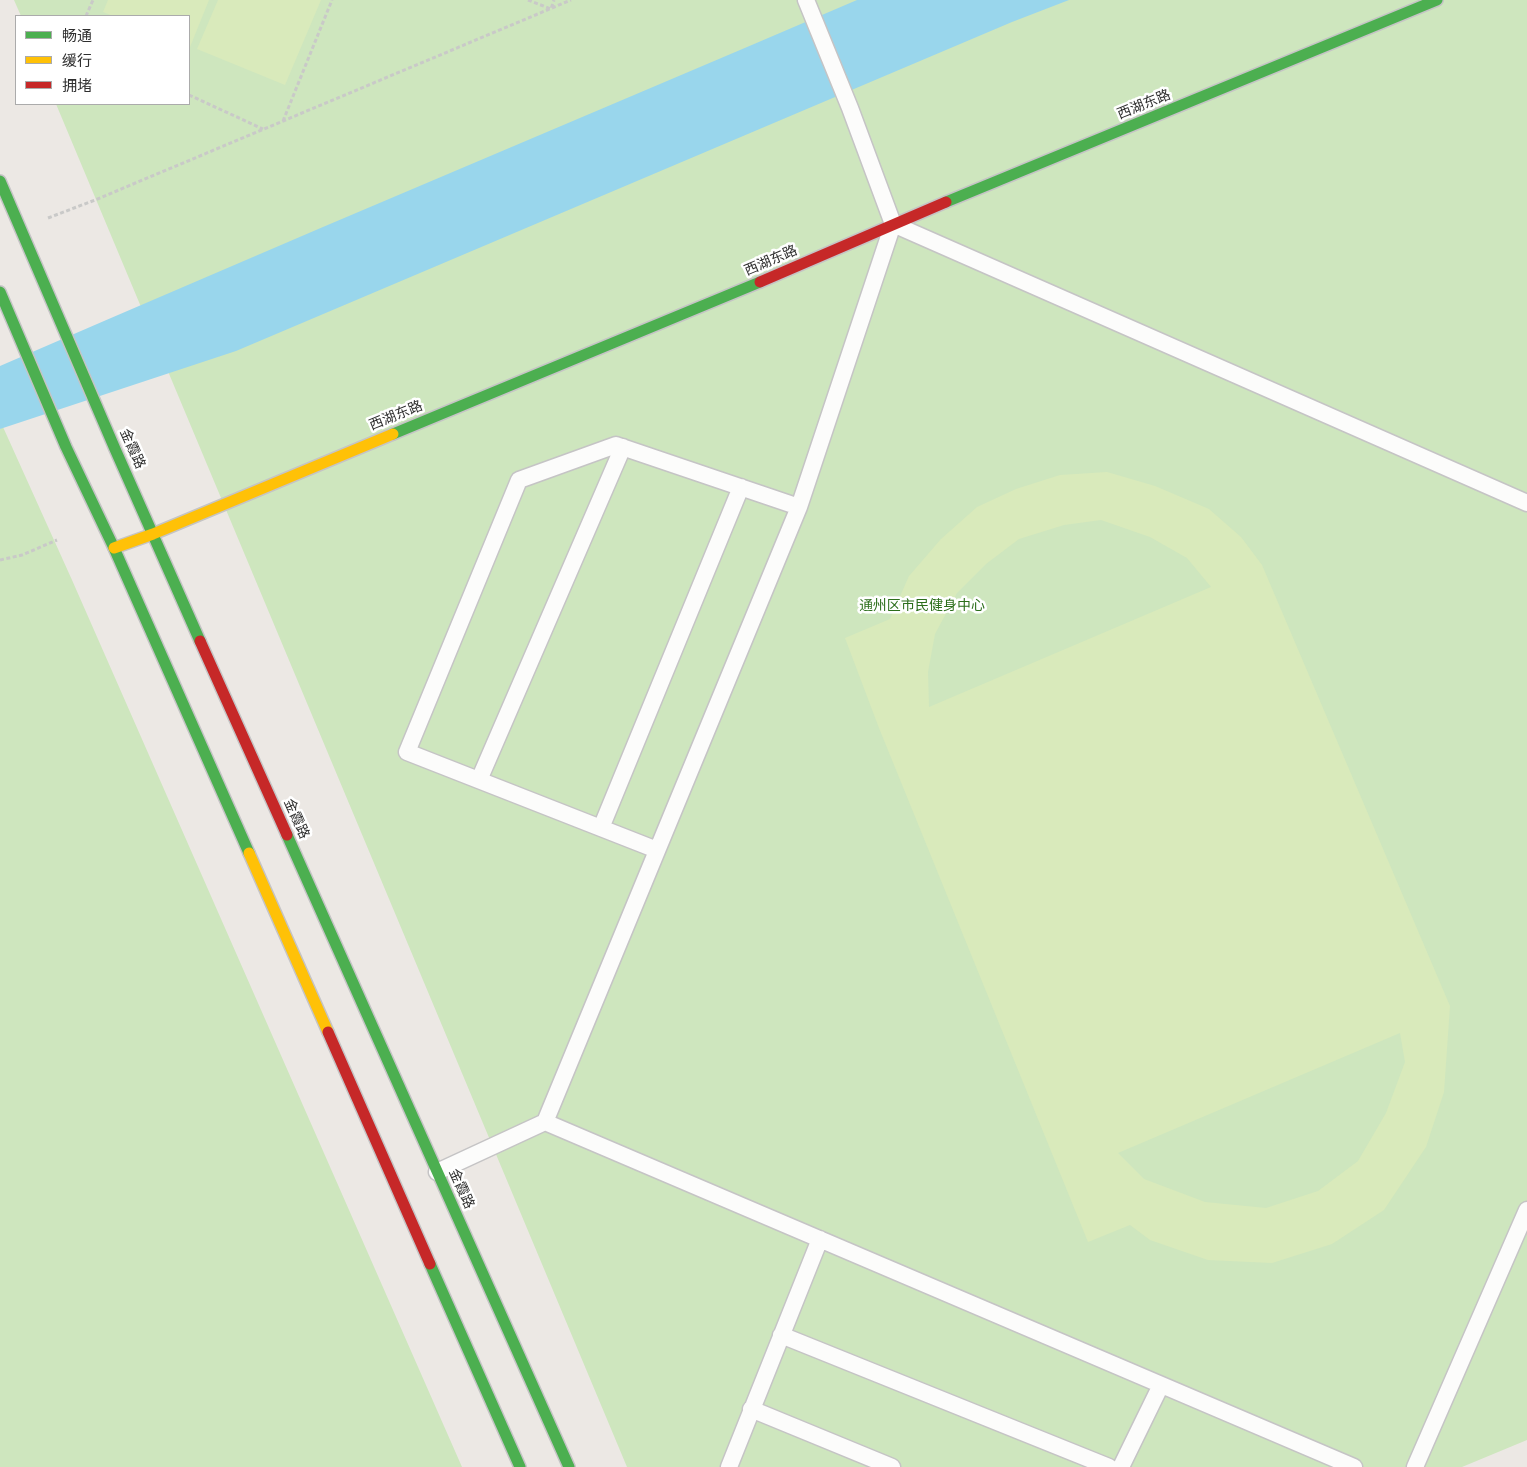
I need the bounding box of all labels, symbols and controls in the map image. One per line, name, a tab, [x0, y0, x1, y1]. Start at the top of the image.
legend	[15, 15, 190, 105]
text: 畅通	[62, 25, 92, 46]
text: 缓行	[62, 50, 92, 71]
text: 拥堵	[62, 75, 92, 96]
street label: 西湖东路	[1115, 87, 1173, 123]
street label: 西湖东路	[742, 242, 800, 280]
street label: 西湖东路	[367, 398, 425, 434]
street label: 金霞路	[116, 426, 148, 472]
park label: 通州区市民健身中心	[859, 598, 985, 614]
street label: 金霞路	[280, 796, 312, 842]
street label: 金霞路	[445, 1166, 477, 1212]

